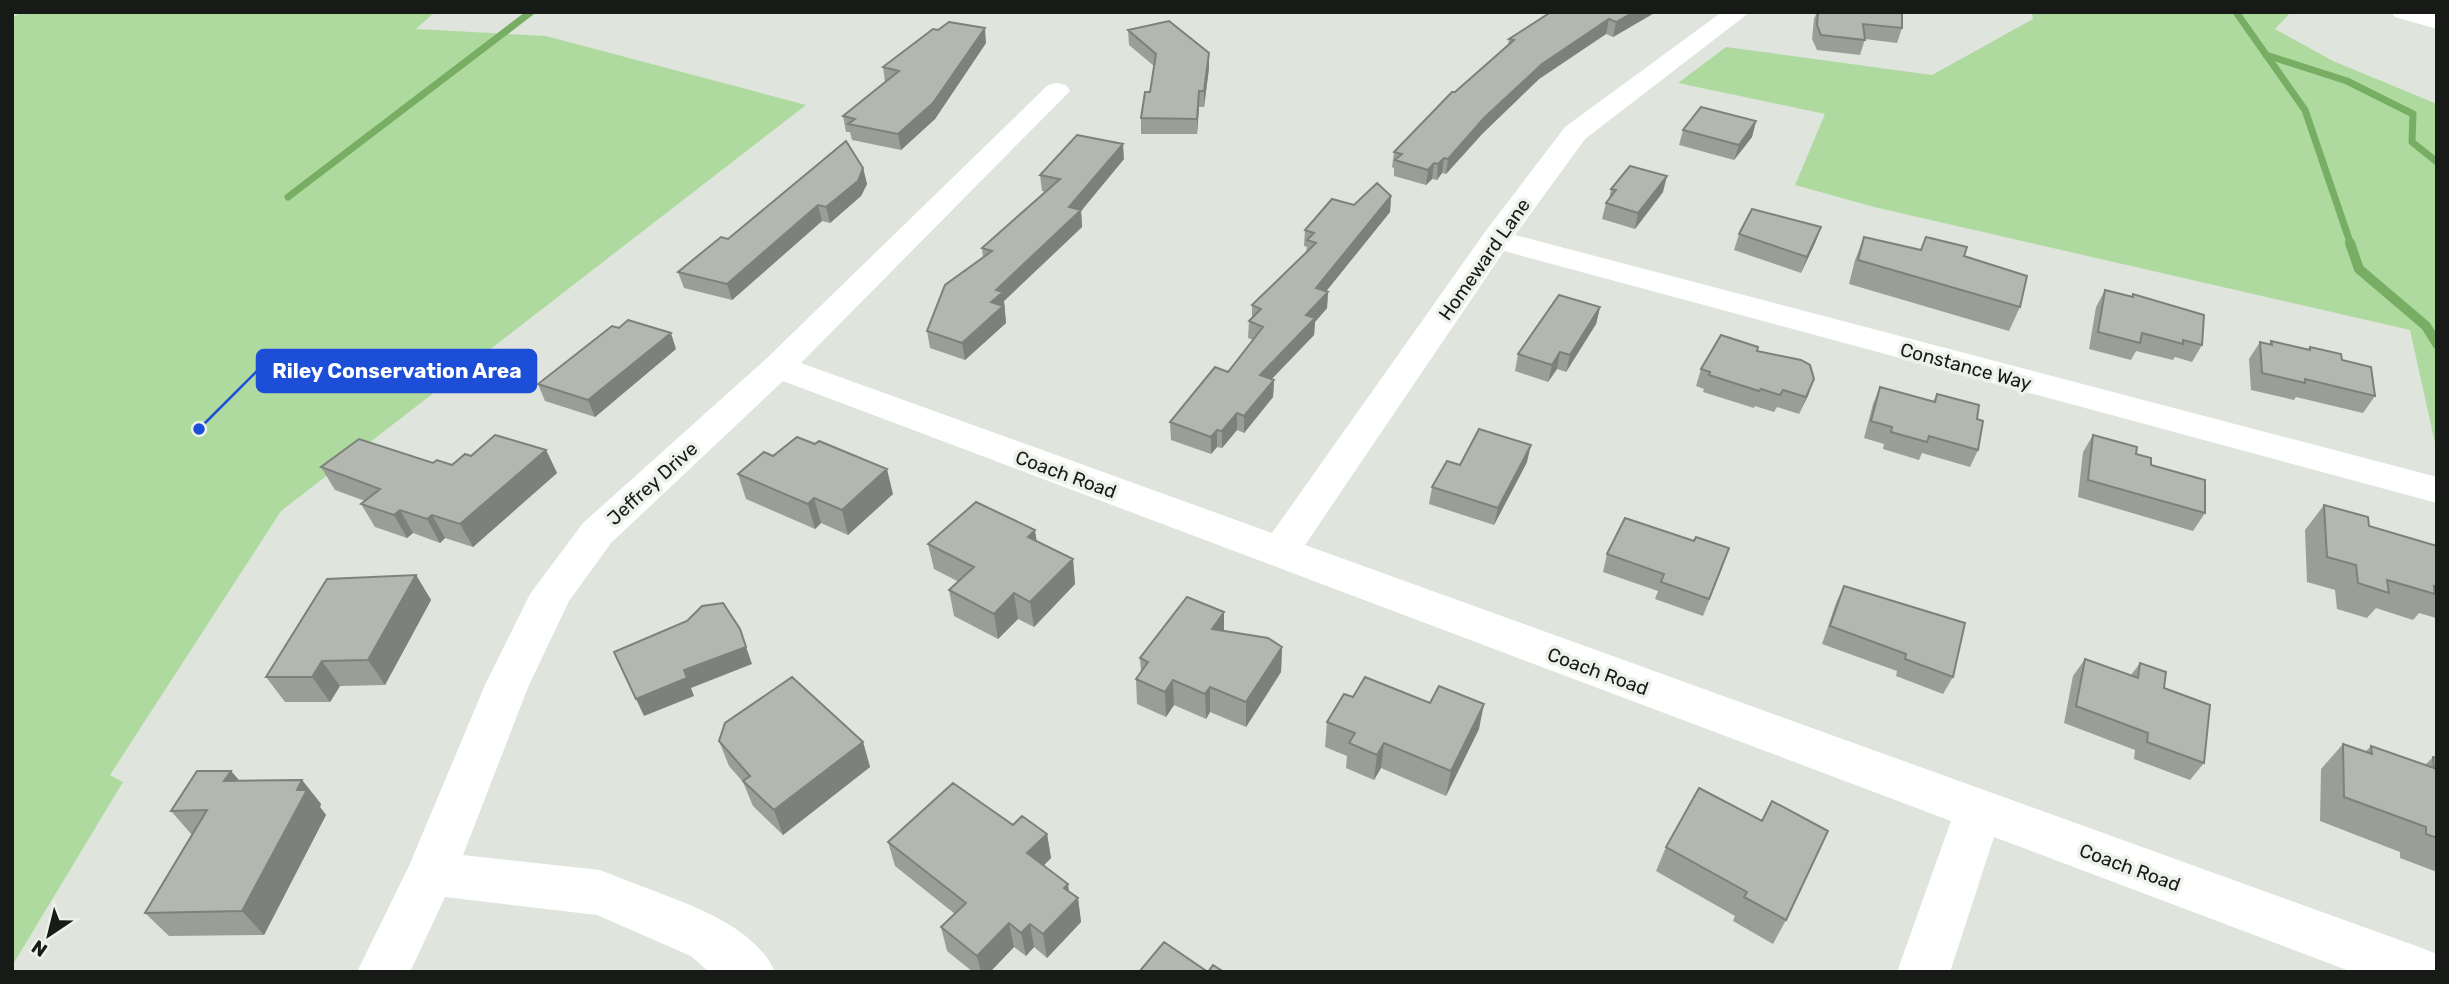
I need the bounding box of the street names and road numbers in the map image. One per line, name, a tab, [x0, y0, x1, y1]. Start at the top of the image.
street label: Homeward Lane	[1434, 194, 1535, 325]
street label: Constance Way	[1898, 338, 2034, 395]
street label: Jeffrey Drive	[603, 437, 702, 530]
street label: Coach Road	[1012, 446, 1119, 503]
street label: Coach Road	[1544, 643, 1651, 700]
street label: Coach Road	[2076, 839, 2183, 896]

